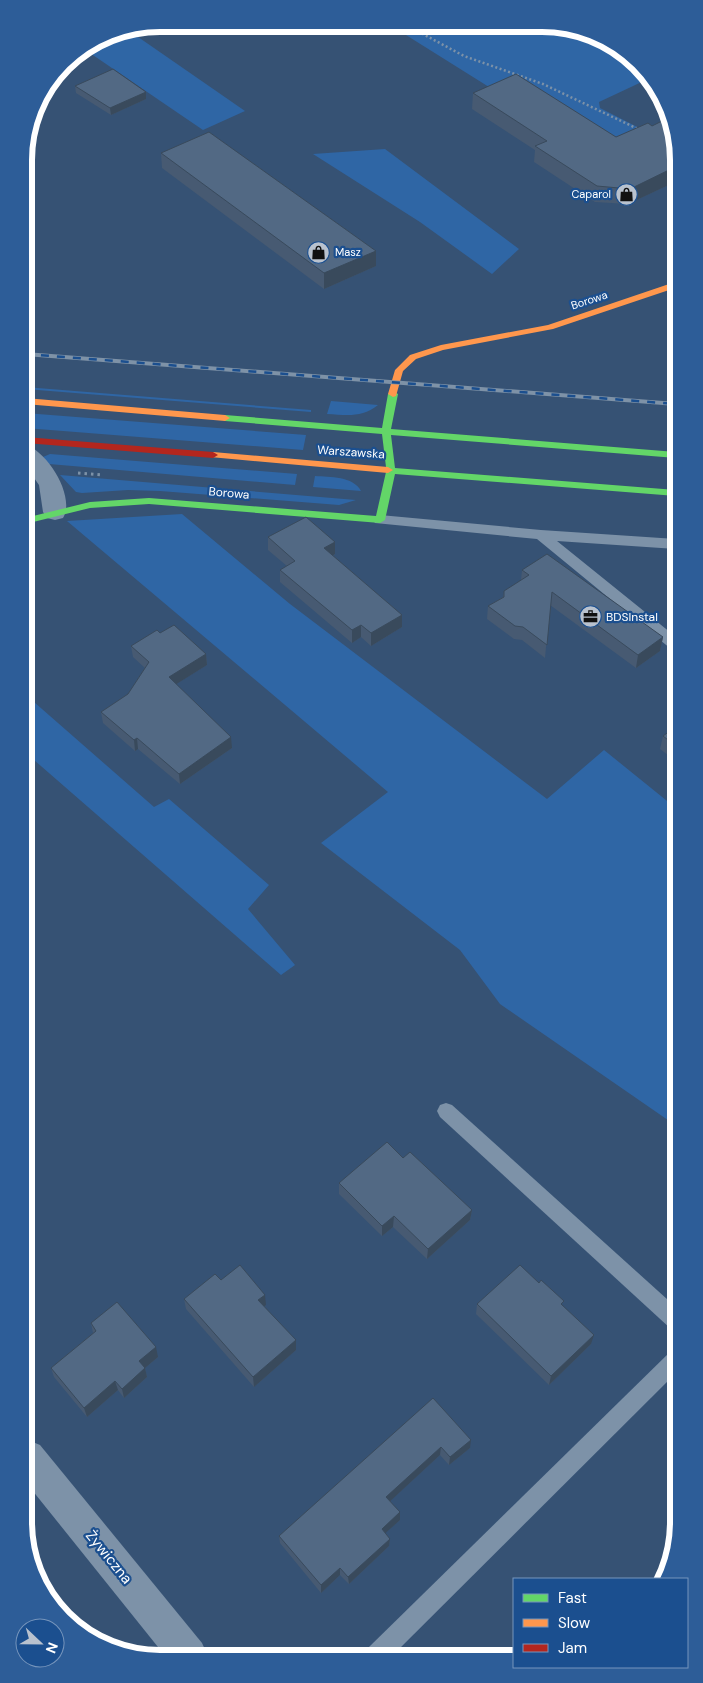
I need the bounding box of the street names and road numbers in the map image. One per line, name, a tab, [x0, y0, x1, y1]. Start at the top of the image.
street label: Borowa	[569, 288, 609, 312]
street label: Warszawska	[317, 442, 385, 462]
street label: Borowa	[208, 483, 250, 503]
street label: Żywiczna	[81, 1526, 137, 1588]

